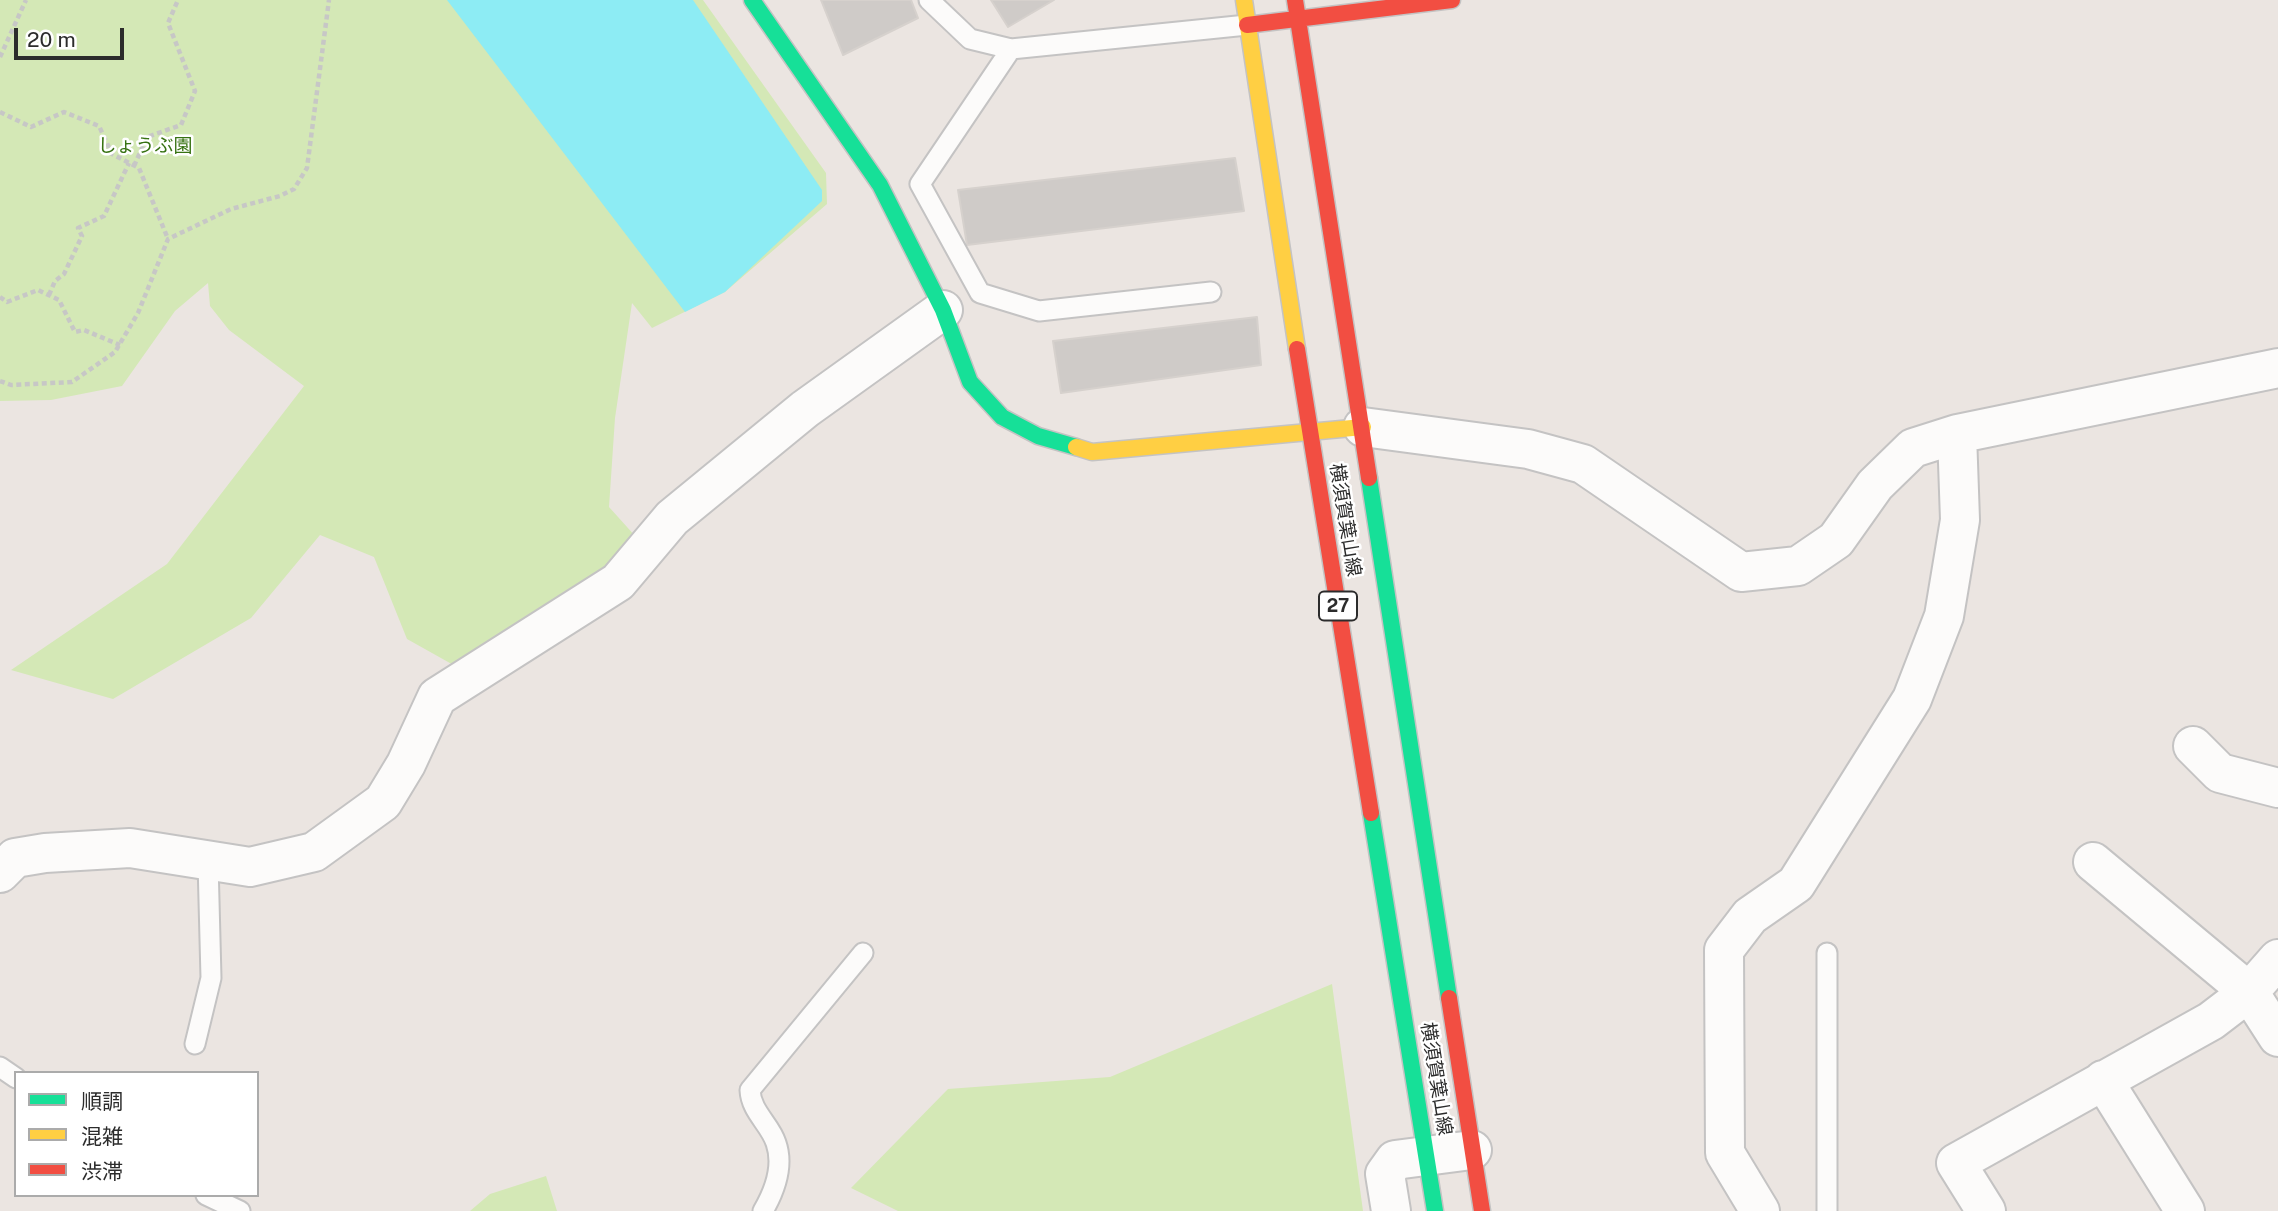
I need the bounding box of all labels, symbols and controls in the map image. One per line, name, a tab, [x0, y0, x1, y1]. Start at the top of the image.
scale bar	[18, 14, 128, 58]
text: 20 m	[27, 27, 76, 52]
park label: しょうぶ園	[98, 135, 192, 157]
street label: 横須賀葉山線	[1325, 462, 1365, 578]
road number: 27	[1319, 592, 1357, 620]
street label: 横須賀葉山線	[1416, 1021, 1456, 1137]
legend	[14, 1071, 259, 1197]
text: 順調	[81, 1089, 123, 1114]
text: 混雑	[81, 1124, 123, 1149]
text: 渋滞	[81, 1159, 123, 1184]

